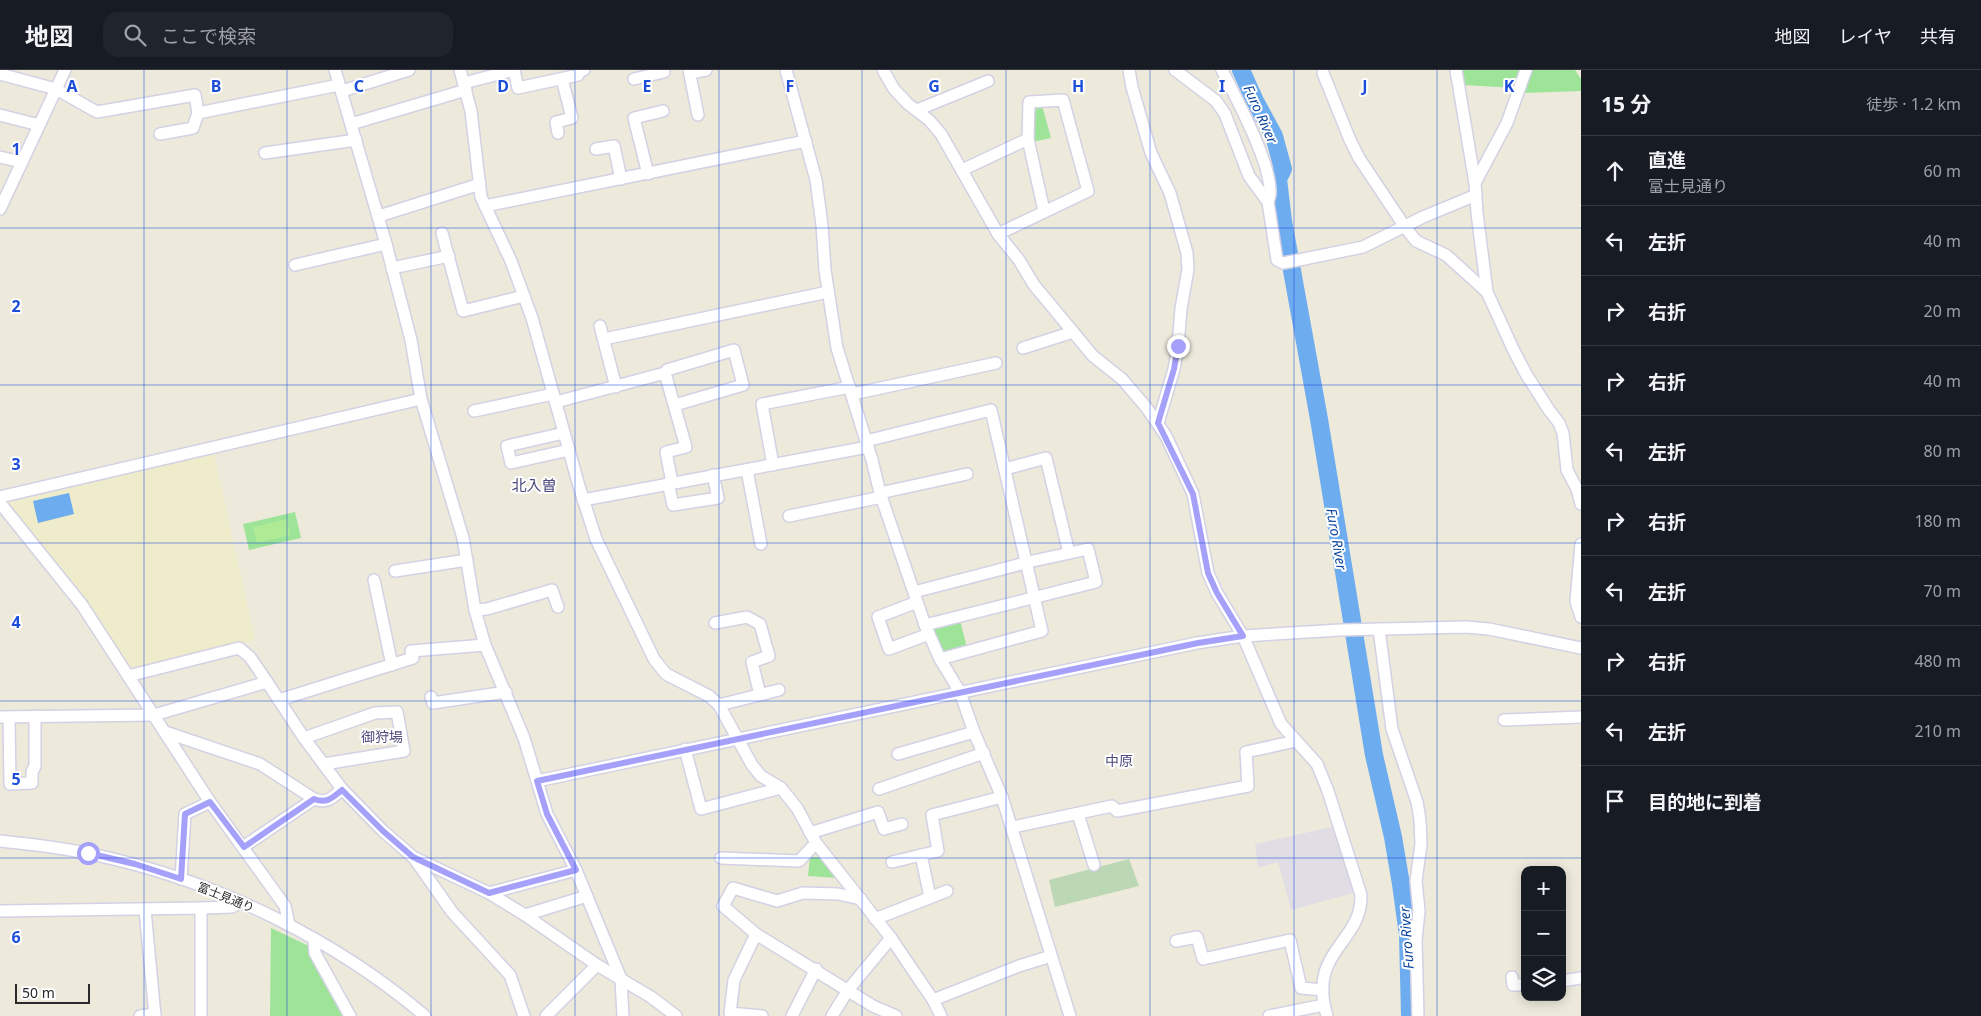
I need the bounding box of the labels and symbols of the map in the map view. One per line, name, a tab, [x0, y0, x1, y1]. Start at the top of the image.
text: A	[66, 75, 78, 97]
text: B	[211, 75, 221, 97]
text: C	[354, 75, 364, 97]
text: D	[497, 75, 509, 97]
text: E	[643, 75, 652, 97]
text: F	[786, 75, 794, 97]
text: G	[928, 75, 940, 97]
text: H	[1072, 75, 1084, 97]
text: I	[1219, 75, 1225, 97]
text: J	[1360, 75, 1368, 97]
text: K	[1504, 75, 1515, 97]
water label: Furo River	[1240, 82, 1283, 147]
text: 1	[11, 138, 21, 160]
text: 2	[11, 295, 21, 317]
route end	[1167, 335, 1190, 358]
text: 3	[11, 453, 21, 475]
district label: 北入曽	[511, 475, 557, 495]
water label: Furo River	[1322, 507, 1352, 572]
text: 4	[11, 611, 21, 633]
district label: 御狩場	[361, 727, 403, 746]
district label: 中原	[1105, 751, 1133, 770]
text: 5	[11, 768, 21, 790]
route start	[77, 842, 100, 865]
street label: 富士見通り	[195, 878, 257, 916]
water label: Furo River	[1394, 906, 1418, 970]
text: 6	[11, 926, 21, 948]
scale bar	[15, 981, 90, 1004]

